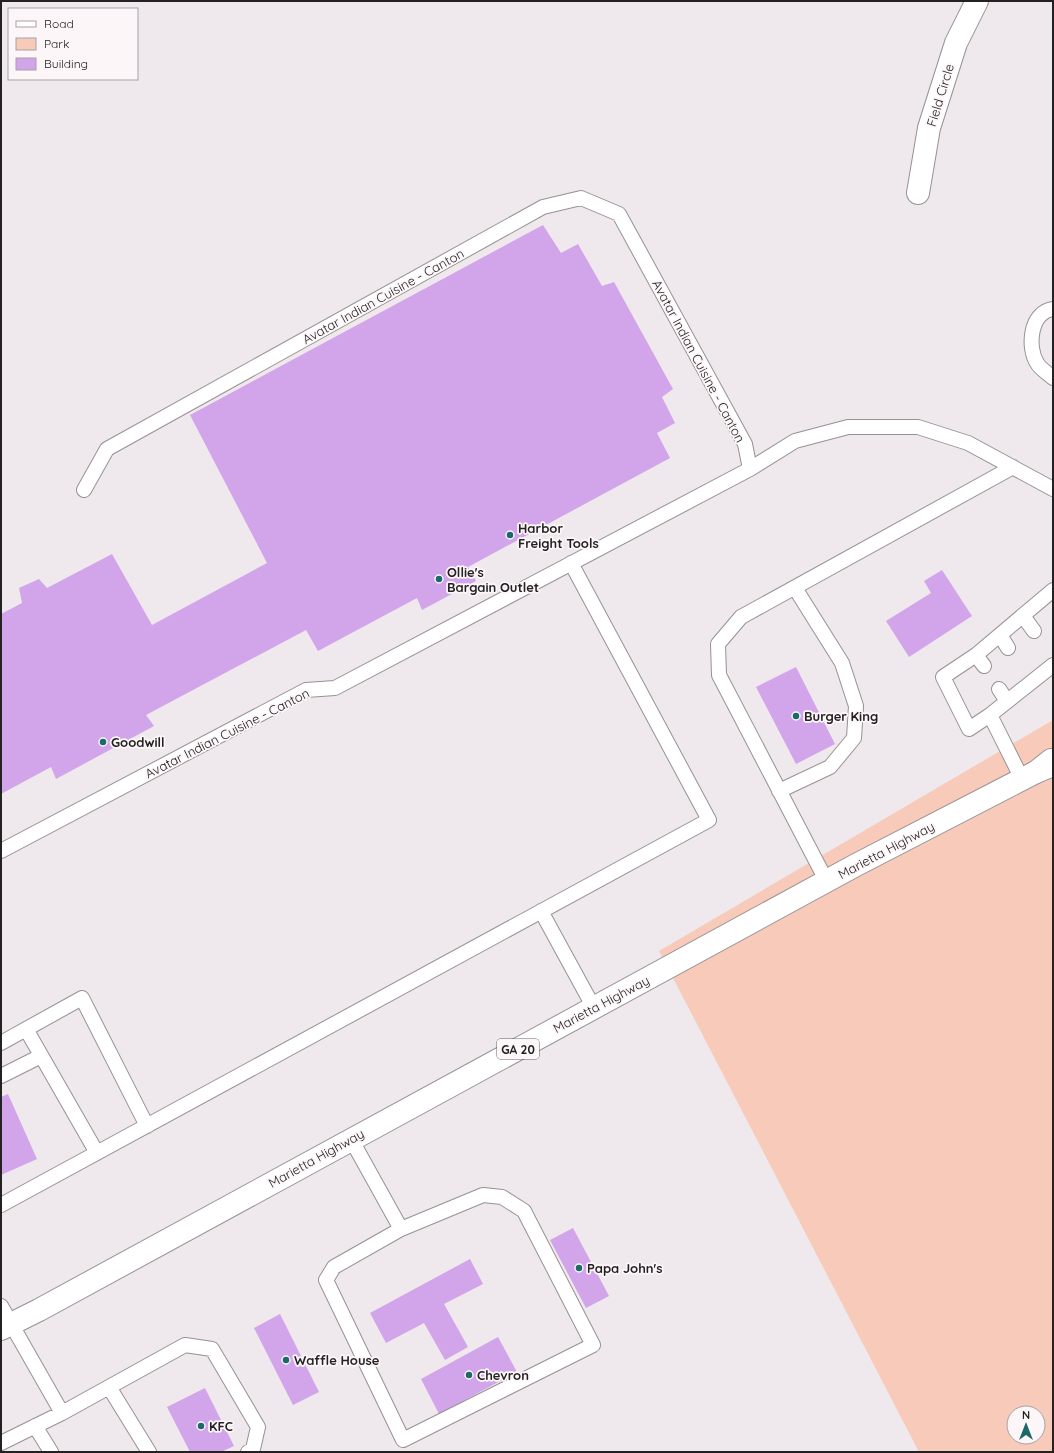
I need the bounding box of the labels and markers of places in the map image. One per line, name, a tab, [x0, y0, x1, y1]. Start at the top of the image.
place label: Harbor Freight Tools	[518, 520, 599, 551]
marker: Harbor Freight Tools	[505, 530, 515, 540]
place label: Ollie's Bargain Outlet	[447, 564, 539, 595]
marker: Ollie's Bargain Outlet	[434, 574, 444, 584]
place label: Burger King	[804, 708, 878, 724]
marker: Burger King	[791, 711, 801, 721]
place label: Goodwill	[111, 734, 165, 750]
marker: Goodwill	[98, 737, 108, 747]
place label: Papa John's	[587, 1260, 663, 1276]
marker: Papa John's	[574, 1263, 584, 1273]
place label: Waffle House	[294, 1352, 380, 1368]
marker: Waffle House	[281, 1355, 291, 1365]
place label: Chevron	[477, 1367, 529, 1383]
marker: Chevron	[464, 1370, 474, 1380]
place label: KFC	[209, 1418, 233, 1434]
marker: KFC	[196, 1421, 206, 1431]

